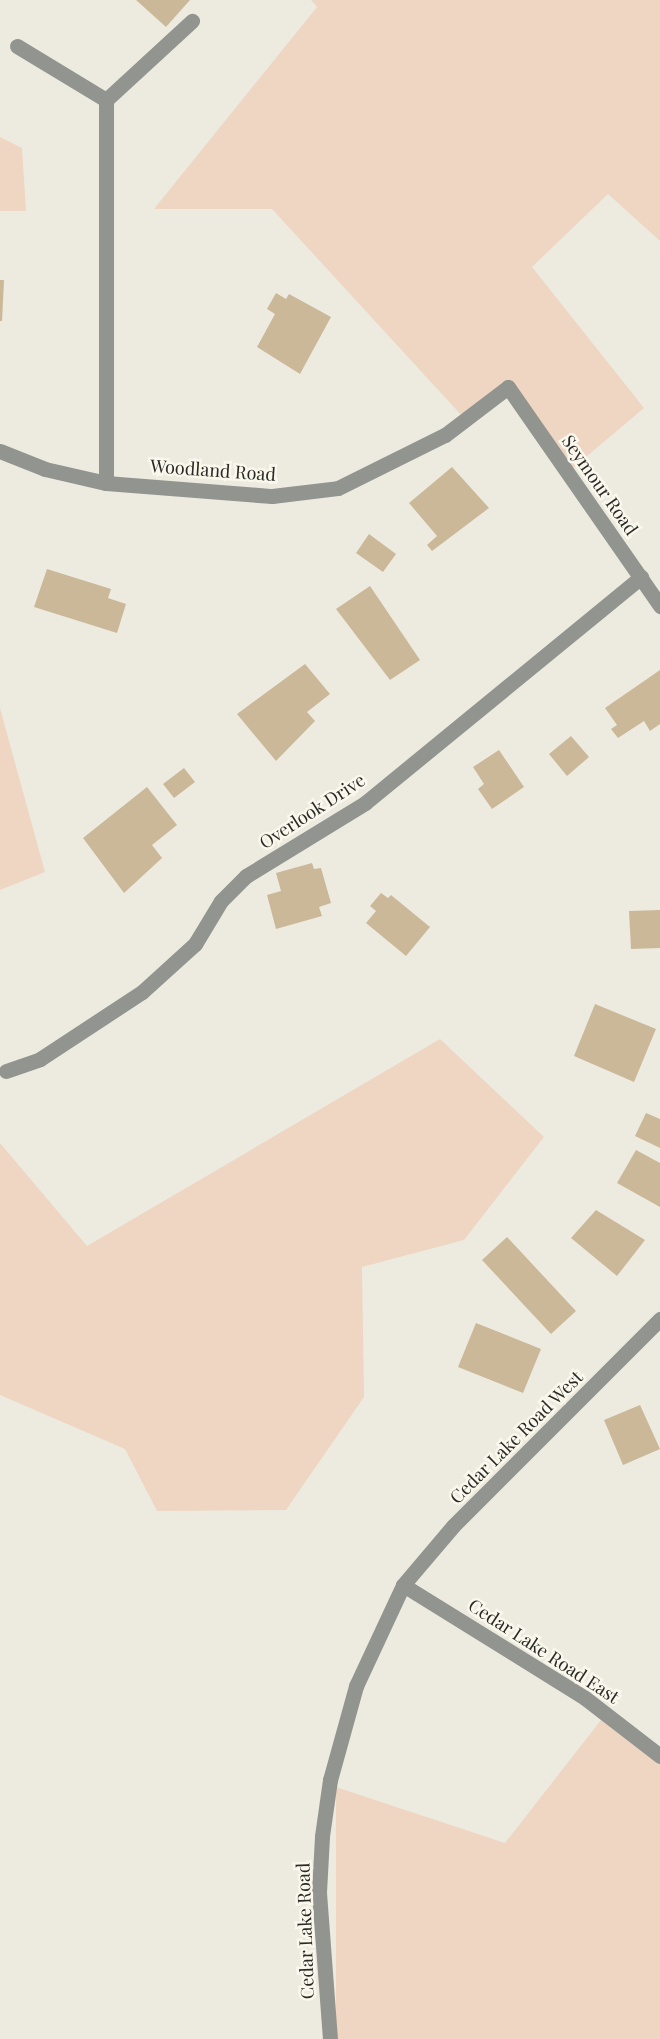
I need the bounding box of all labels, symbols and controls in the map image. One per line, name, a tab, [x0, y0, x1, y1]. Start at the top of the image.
street label: Seymour Road	[557, 431, 643, 539]
street label: Woodland Road	[149, 455, 277, 485]
street label: Overlook Drive	[255, 769, 369, 853]
street label: Cedar Lake Road West	[445, 1366, 587, 1508]
street label: Cedar Lake Road East	[464, 1594, 624, 1708]
street label: Cedar Lake Road	[292, 1862, 318, 2000]

